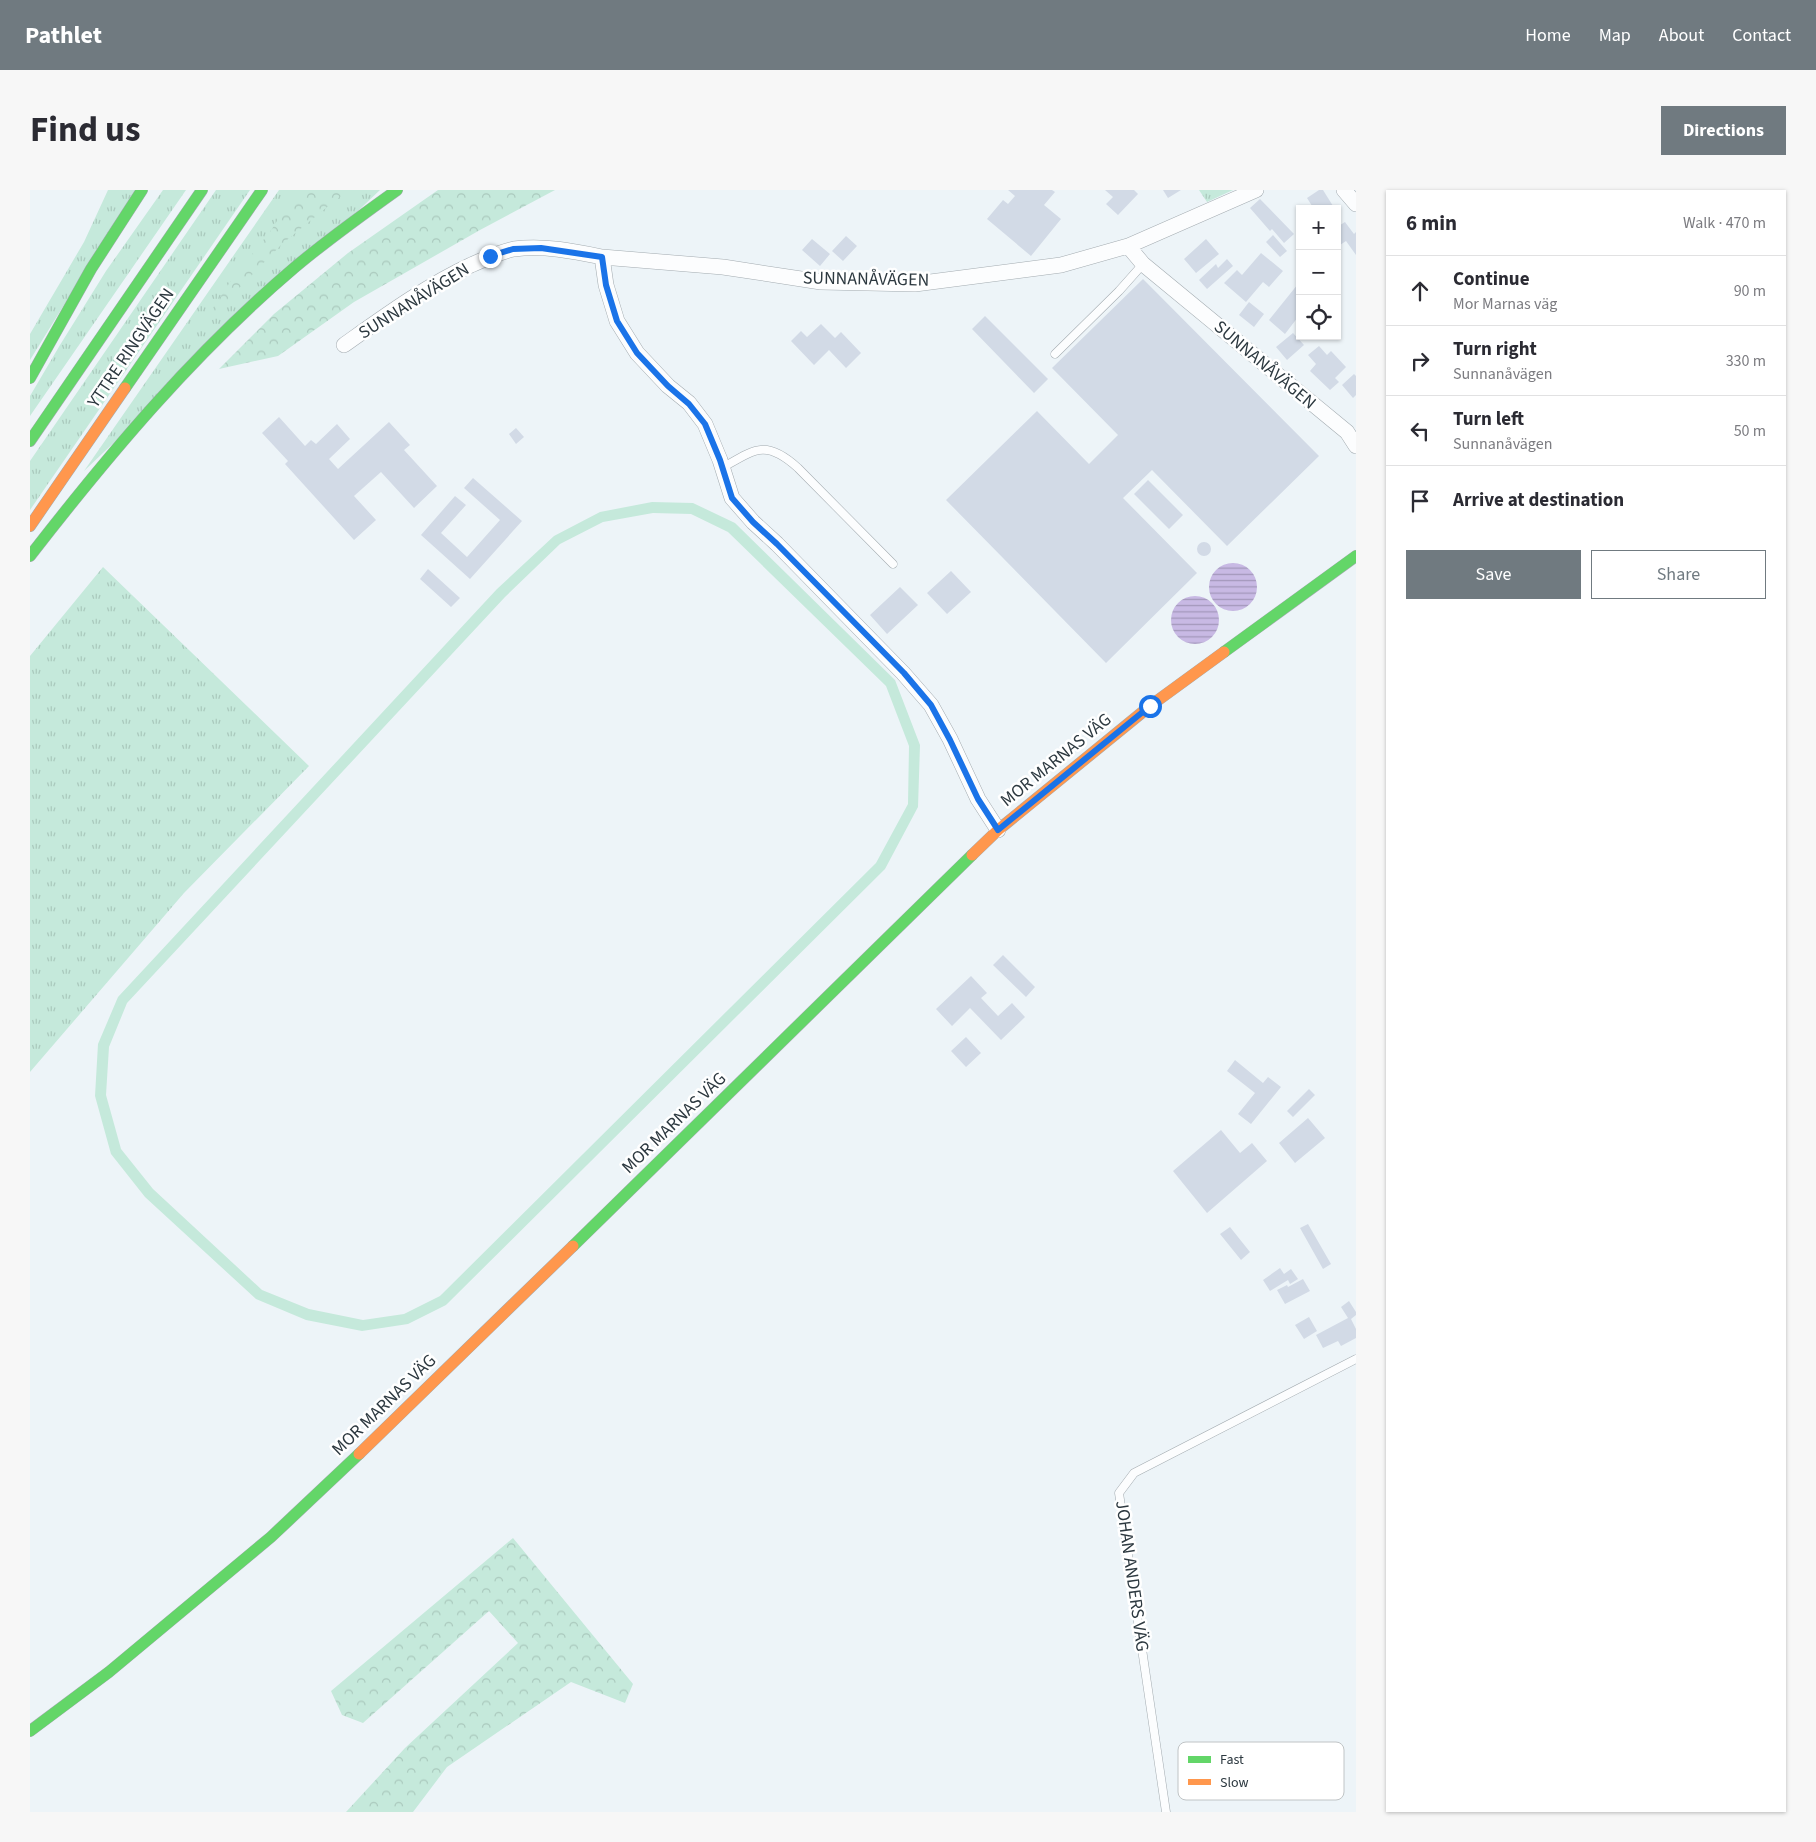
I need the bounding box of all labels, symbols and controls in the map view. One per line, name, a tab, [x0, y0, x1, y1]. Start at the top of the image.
text: Pathlet	[25, 18, 102, 53]
text: Home	[1525, 23, 1571, 48]
text: Map	[1599, 23, 1631, 48]
text: About	[1659, 23, 1704, 48]
text: Contact	[1732, 23, 1791, 48]
text: Find us	[30, 105, 140, 155]
button: Directions	[1661, 106, 1786, 155]
map controls	[1296, 205, 1341, 340]
button: +	[1296, 205, 1341, 250]
text: 6 min	[1406, 208, 1457, 238]
text: Walk · 470 m	[1683, 212, 1766, 234]
route end	[479, 245, 502, 268]
button: −	[1296, 250, 1341, 295]
street label: SUNNANÅVÄGEN	[354, 257, 474, 345]
street label: SUNNANÅVÄGEN	[803, 265, 929, 293]
text: Continue	[1453, 266, 1530, 293]
icon: ahead	[1406, 277, 1434, 305]
text: 90 m	[1734, 280, 1766, 302]
street label: YTTRE RINGVÄGEN	[81, 283, 180, 414]
text: Mor Marnas väg	[1453, 293, 1557, 315]
button: locate	[1296, 295, 1341, 340]
street label: SUNNANÅVÄGEN	[1209, 315, 1321, 415]
text: Turn right	[1453, 336, 1537, 363]
icon: right	[1406, 347, 1434, 375]
text: 330 m	[1726, 350, 1766, 372]
text: Sunnanåvägen	[1453, 363, 1552, 385]
text: Turn left	[1453, 406, 1524, 433]
icon: left	[1406, 417, 1434, 445]
text: 50 m	[1734, 420, 1766, 442]
text: Sunnanåvägen	[1453, 433, 1552, 455]
icon: arrive	[1406, 487, 1434, 515]
text: Arrive at destination	[1453, 487, 1624, 514]
button: Save	[1406, 550, 1581, 599]
button: Share	[1591, 550, 1766, 599]
route start	[1139, 695, 1162, 718]
street label: MOR MARNAS VÄG	[995, 707, 1117, 813]
street label: MOR MARNAS VÄG	[616, 1067, 732, 1179]
street label: MOR MARNAS VÄG	[326, 1349, 442, 1461]
street label: JOHAN ANDERS VÄG	[1109, 1499, 1155, 1653]
legend	[1178, 1742, 1344, 1800]
text: Fast	[1220, 1750, 1244, 1770]
text: Slow	[1220, 1773, 1249, 1793]

